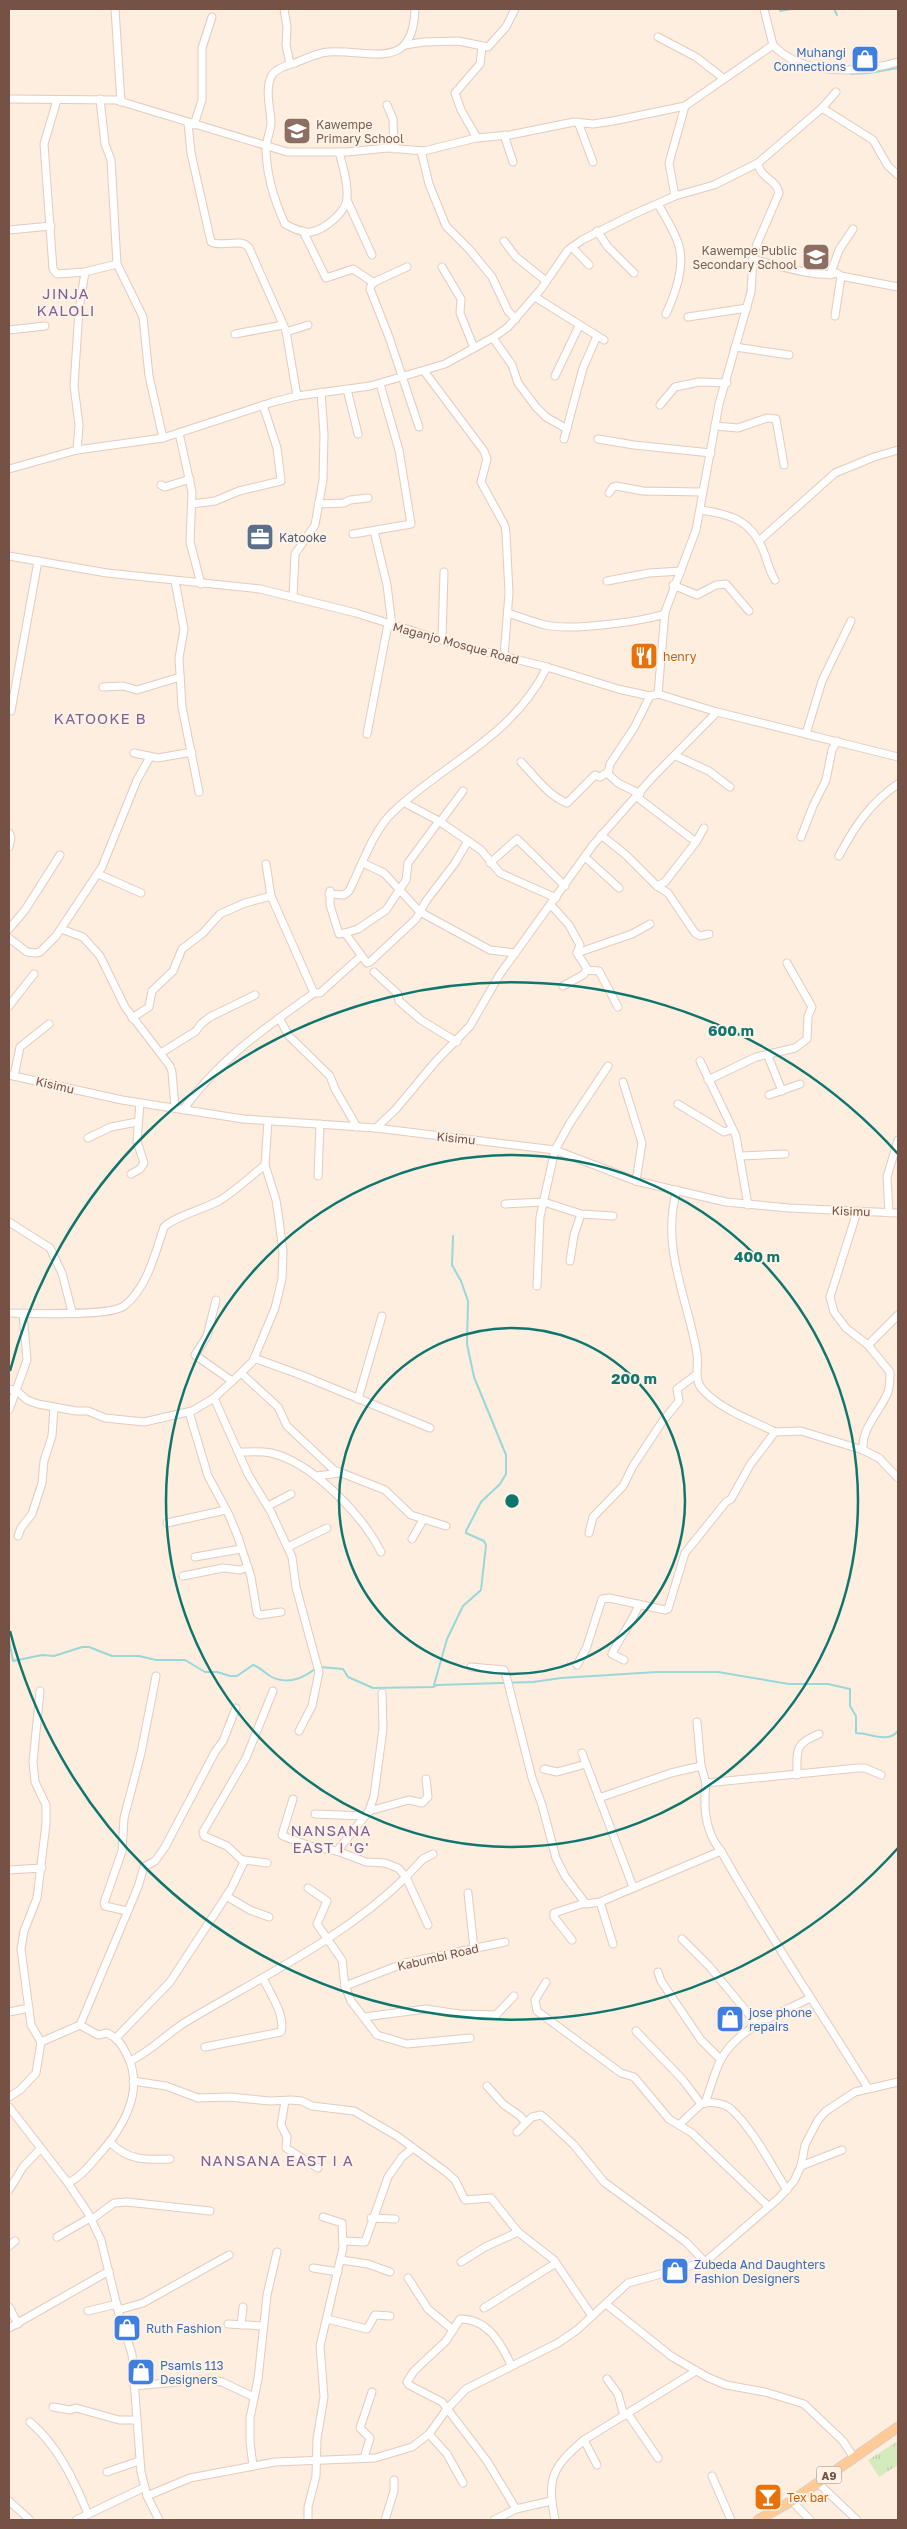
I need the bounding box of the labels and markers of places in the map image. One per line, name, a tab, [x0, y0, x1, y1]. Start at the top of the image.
shop icon: Muhangi Connections	[850, 44, 880, 74]
place label: Muhangi Connections	[773, 45, 846, 74]
school or university icon: Kawempe Primary School	[282, 116, 312, 146]
place label: Kawempe Primary School	[316, 117, 404, 146]
school or university icon: Kawempe Public Secondary School	[801, 242, 831, 272]
place label: Kawempe Public Secondary School	[692, 243, 797, 272]
office icon: Katooke	[245, 522, 275, 552]
place label: Katooke	[279, 530, 327, 545]
restaurant icon: henry	[629, 641, 659, 671]
place label: henry	[663, 649, 697, 664]
centre of rings	[503, 1492, 521, 1510]
shop icon: jose phone repairs	[715, 2004, 745, 2034]
place label: jose phone repairs	[748, 2005, 812, 2034]
shop icon: Zubeda And Daughters Fashion Designers	[660, 2256, 690, 2286]
place label: Zubeda And Daughters Fashion Designers	[694, 2257, 825, 2286]
shop icon: Ruth Fashion	[112, 2313, 142, 2343]
place label: Ruth Fashion	[146, 2321, 222, 2336]
shop icon: Psamls 113 Designers	[126, 2357, 156, 2387]
place label: Psamls 113 Designers	[160, 2358, 223, 2387]
bar icon: Tex bar	[753, 2482, 783, 2512]
place label: Tex bar	[787, 2490, 829, 2505]

